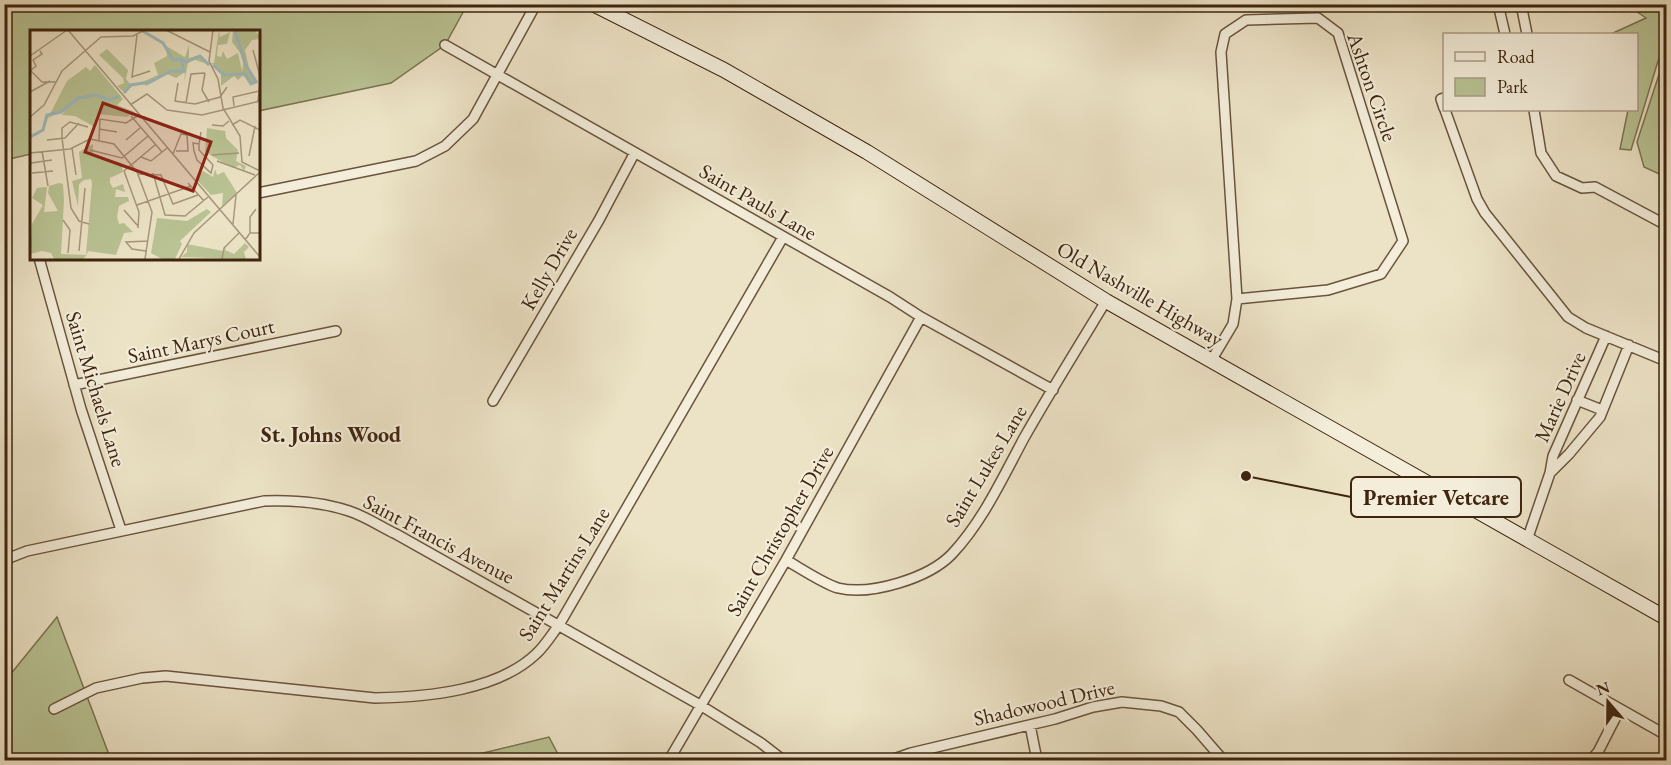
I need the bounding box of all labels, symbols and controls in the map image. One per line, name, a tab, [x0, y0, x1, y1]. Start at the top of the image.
street label: Ashton Circle	[1341, 28, 1404, 145]
inset map	[30, 30, 260, 260]
legend	[1443, 33, 1638, 111]
text: Road	[1497, 45, 1536, 68]
text: Park	[1497, 75, 1528, 98]
street label: Saint Pauls Lane	[695, 157, 822, 246]
street label: Kelly Drive	[514, 223, 583, 315]
street label: Old Nashville Highway	[1052, 235, 1229, 353]
street label: Saint Michaels Lane	[60, 308, 133, 470]
street label: Saint Marys Court	[125, 312, 277, 369]
street label: Marie Drive	[1528, 347, 1591, 446]
street label: Saint Lukes Lane	[939, 400, 1033, 532]
district label: St. Johns Wood	[261, 420, 401, 449]
street label: Saint Christopher Drive	[720, 441, 839, 621]
callout: Premier Vetcare	[1351, 477, 1521, 517]
text: Premier Vetcare	[1363, 483, 1509, 512]
street label: Saint Francis Avenue	[359, 487, 519, 590]
street label: Saint Martins Lane	[512, 502, 616, 646]
north arrow	[1578, 672, 1638, 732]
street label: Shadowood Drive	[971, 673, 1117, 732]
text: N	[1593, 676, 1613, 700]

